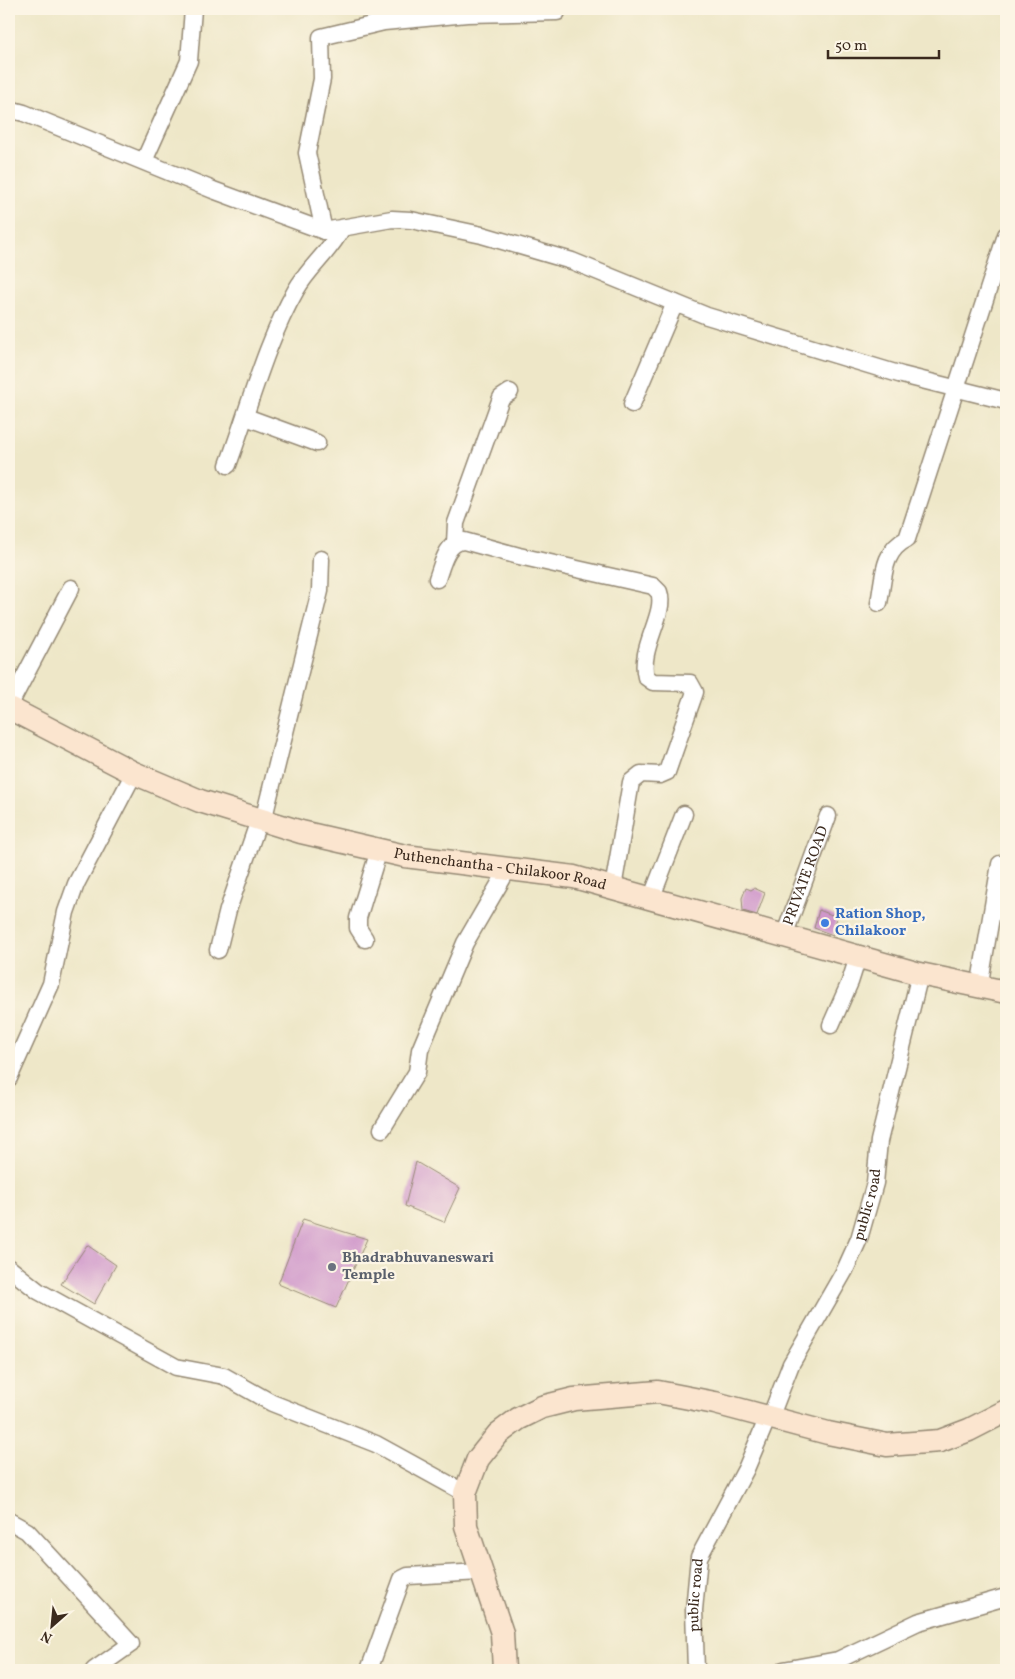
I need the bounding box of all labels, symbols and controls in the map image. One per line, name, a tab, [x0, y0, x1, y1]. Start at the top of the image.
scale bar	[828, 28, 939, 60]
text: 50 m	[835, 36, 867, 57]
street label: PRIVATE ROAD	[778, 823, 834, 929]
street label: Puthenchantha - Chilakoor Road	[391, 843, 609, 896]
place label: Ration Shop, Chilakoor	[835, 904, 926, 942]
marker: Ration Shop, Chilakoor	[819, 917, 831, 929]
street label: public road	[849, 1168, 887, 1243]
place label: Bhadrabhuvaneswari Temple	[342, 1248, 494, 1286]
marker: Bhadrabhuvaneswari Temple	[326, 1261, 338, 1273]
street label: public road	[683, 1557, 709, 1632]
north arrow	[28, 1602, 78, 1652]
text: N	[38, 1625, 56, 1647]

